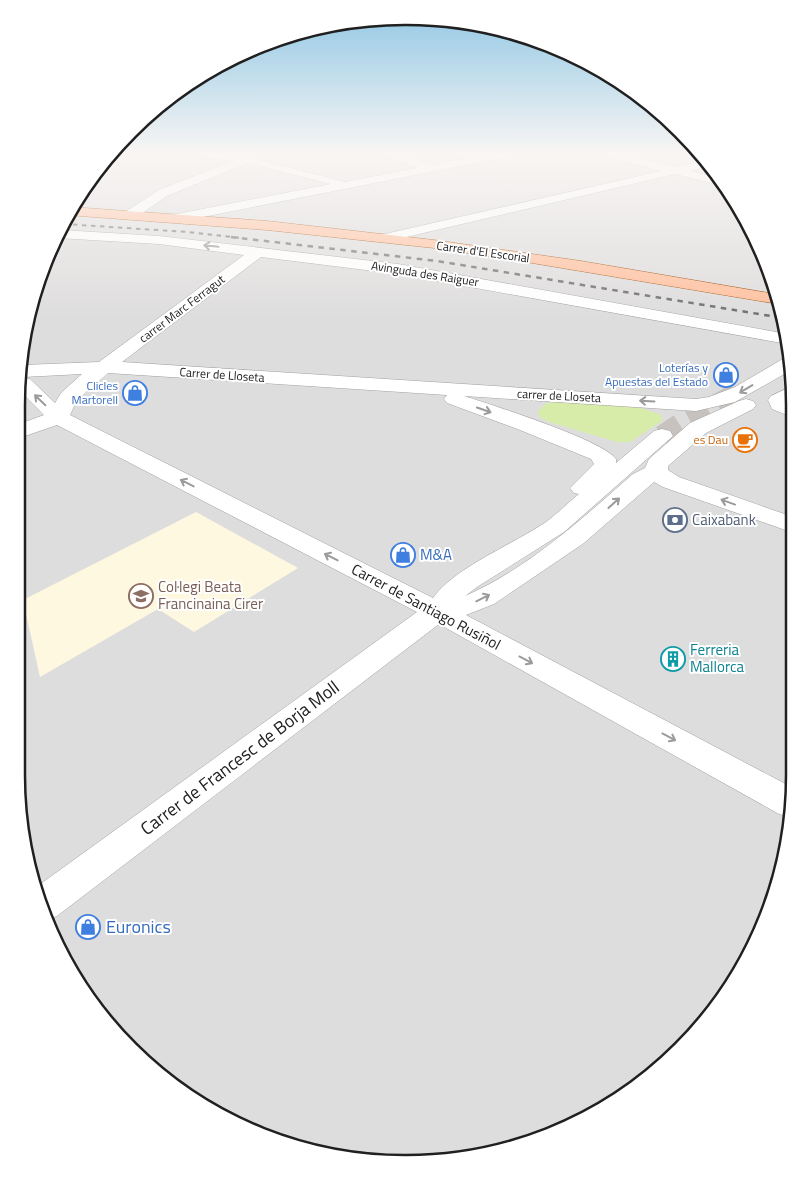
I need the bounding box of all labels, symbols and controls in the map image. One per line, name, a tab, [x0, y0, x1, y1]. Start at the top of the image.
street label: Carrer d'El Escorial	[435, 236, 531, 267]
one-way arrow	[203, 241, 219, 251]
street label: Avinguda des Raiguer	[370, 256, 480, 291]
street label: carrer Marc Ferragut	[135, 269, 229, 347]
place label: Loterías y Apuestas del Estado	[605, 358, 708, 391]
street label: Carrer de Lloseta	[179, 362, 265, 387]
shop icon: Loterías y Apuestas del Estado	[713, 362, 739, 388]
place label: Clicles Martorell	[72, 376, 118, 409]
shop icon: Clicles Martorell	[122, 380, 148, 406]
street label: carrer de Lloseta	[517, 384, 601, 407]
one-way arrow	[739, 384, 754, 394]
one-way arrow	[34, 394, 47, 406]
one-way arrow	[639, 397, 655, 406]
one-way arrow	[476, 405, 492, 415]
cafe icon: es Dau	[732, 427, 758, 453]
place label: es Dau	[694, 430, 728, 449]
one-way arrow	[179, 478, 194, 488]
one-way arrow	[608, 497, 621, 508]
one-way arrow	[721, 497, 736, 506]
bank icon: Caixabank	[662, 507, 688, 533]
place label: Caixabank	[692, 508, 756, 531]
shop icon: M&A	[390, 542, 416, 568]
place label: M&A	[420, 543, 452, 566]
one-way arrow	[324, 552, 339, 561]
street label: Carrer de Santiago Rusiñol	[347, 557, 505, 656]
place label: Col·legi Beata Francinaina Cirer	[158, 575, 263, 615]
school or university icon: Col·legi Beata Francinaina Cirer	[128, 583, 154, 609]
one-way arrow	[475, 593, 490, 602]
place label: Ferreria Mallorca	[690, 638, 745, 678]
building icon: Ferreria Mallorca	[660, 646, 686, 672]
one-way arrow	[518, 655, 533, 665]
street label: Carrer de Francesc de Borja Moll	[134, 674, 345, 842]
one-way arrow	[661, 732, 676, 742]
place label: Euronics	[106, 913, 171, 940]
shop icon: Euronics	[75, 914, 101, 940]

